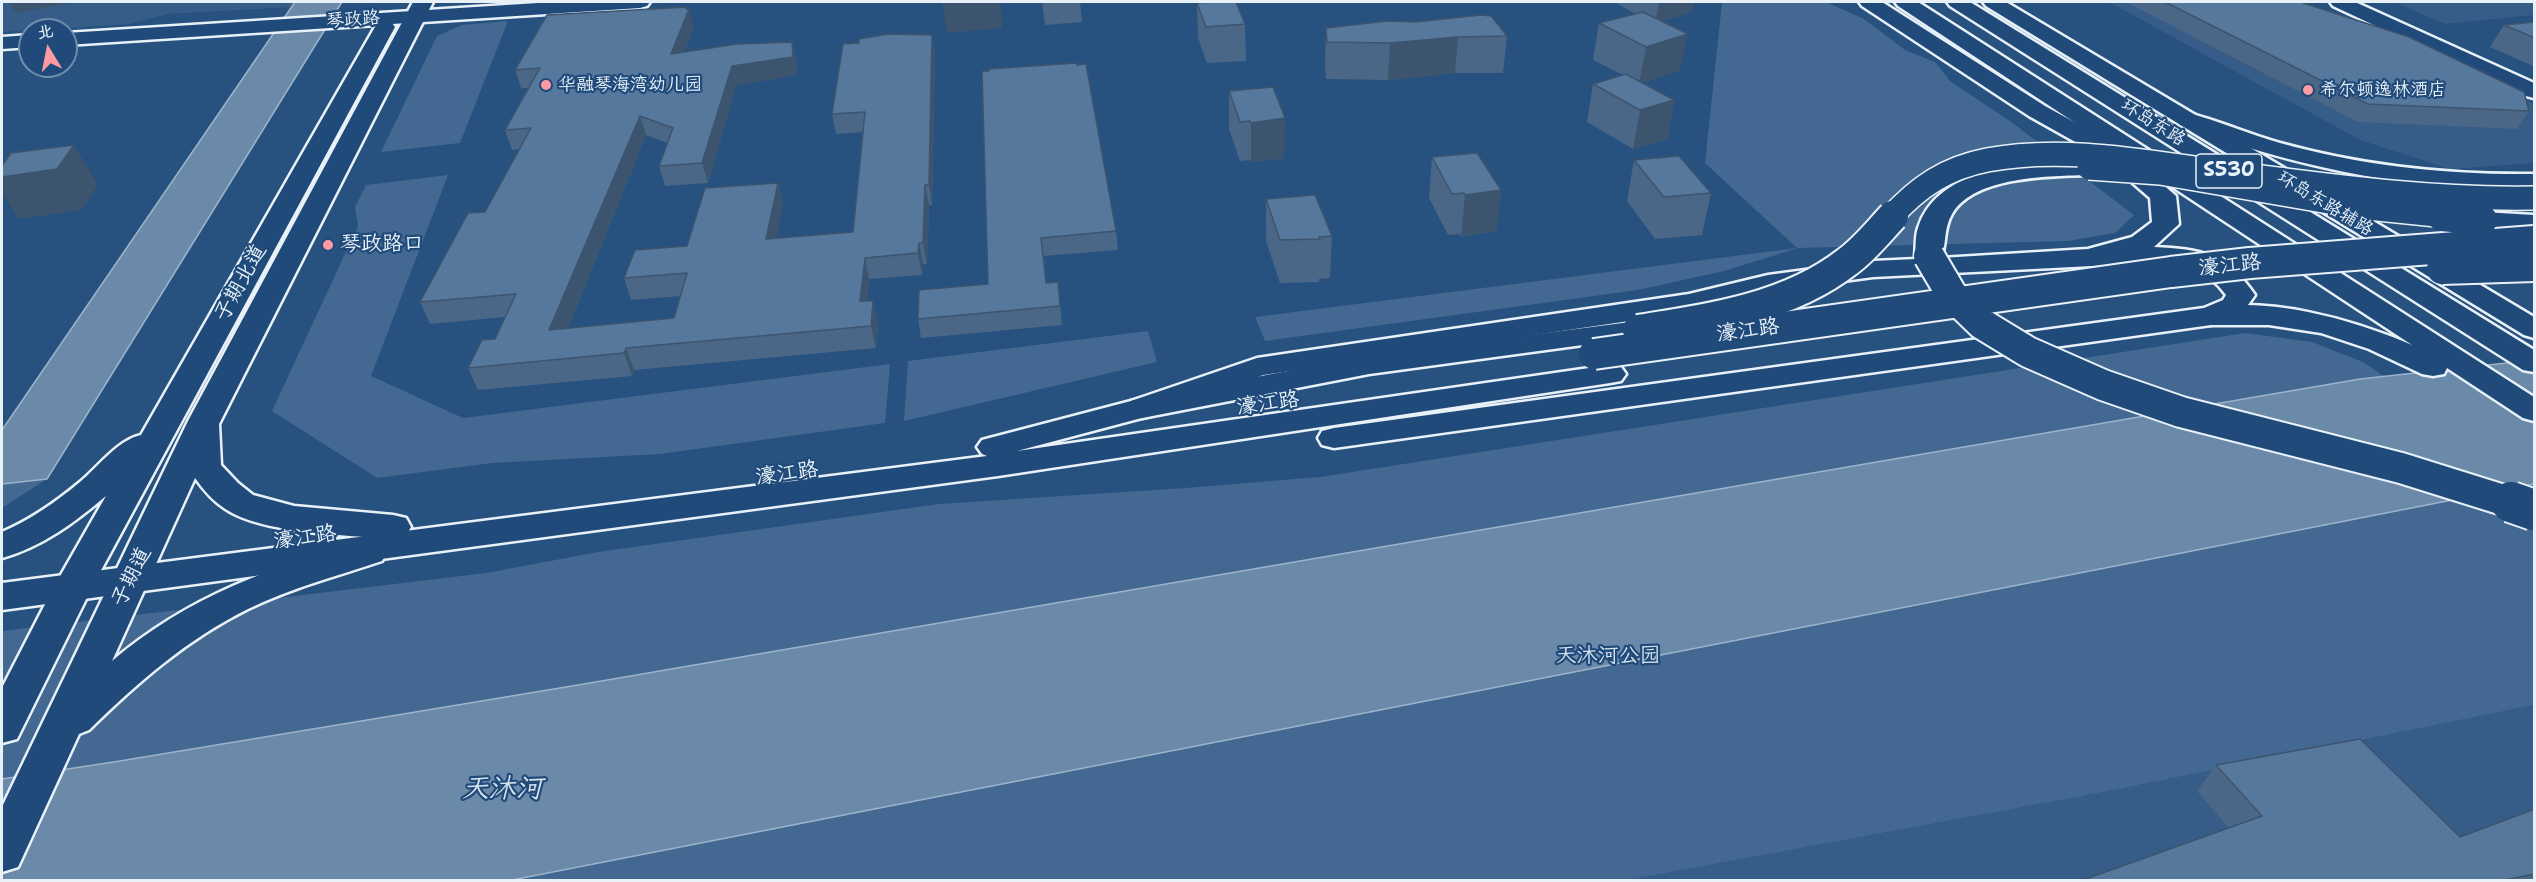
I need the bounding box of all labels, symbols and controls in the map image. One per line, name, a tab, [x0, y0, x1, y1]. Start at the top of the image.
street label: 琴政路	[325, 7, 381, 33]
north arrow	[18, 18, 78, 78]
text: 北	[35, 20, 55, 43]
place label: 华融琴海湾幼儿园	[558, 74, 702, 96]
marker: 华融琴海湾幼儿园	[539, 78, 553, 92]
place label: 希尔顿逸林酒店	[2320, 79, 2446, 101]
marker: 希尔顿逸林酒店	[2301, 83, 2315, 97]
street label: 环岛东路	[2117, 95, 2189, 151]
road number: S530	[2196, 154, 2262, 188]
street label: 环岛东路辅路	[2273, 167, 2377, 241]
place label: 琴政路口	[340, 232, 424, 258]
marker: 琴政路口	[321, 238, 335, 252]
street label: 子期北道	[210, 240, 272, 326]
street label: 濠江路	[2197, 250, 2263, 282]
street label: 濠江路	[1715, 314, 1781, 348]
street label: 濠江路	[1235, 387, 1301, 421]
street label: 濠江路	[754, 457, 820, 491]
street label: 濠江路	[272, 521, 338, 555]
street label: 子期道	[107, 543, 157, 611]
park label: 天沐河公园	[1556, 644, 1660, 670]
water label: 天沐河	[462, 774, 542, 806]

